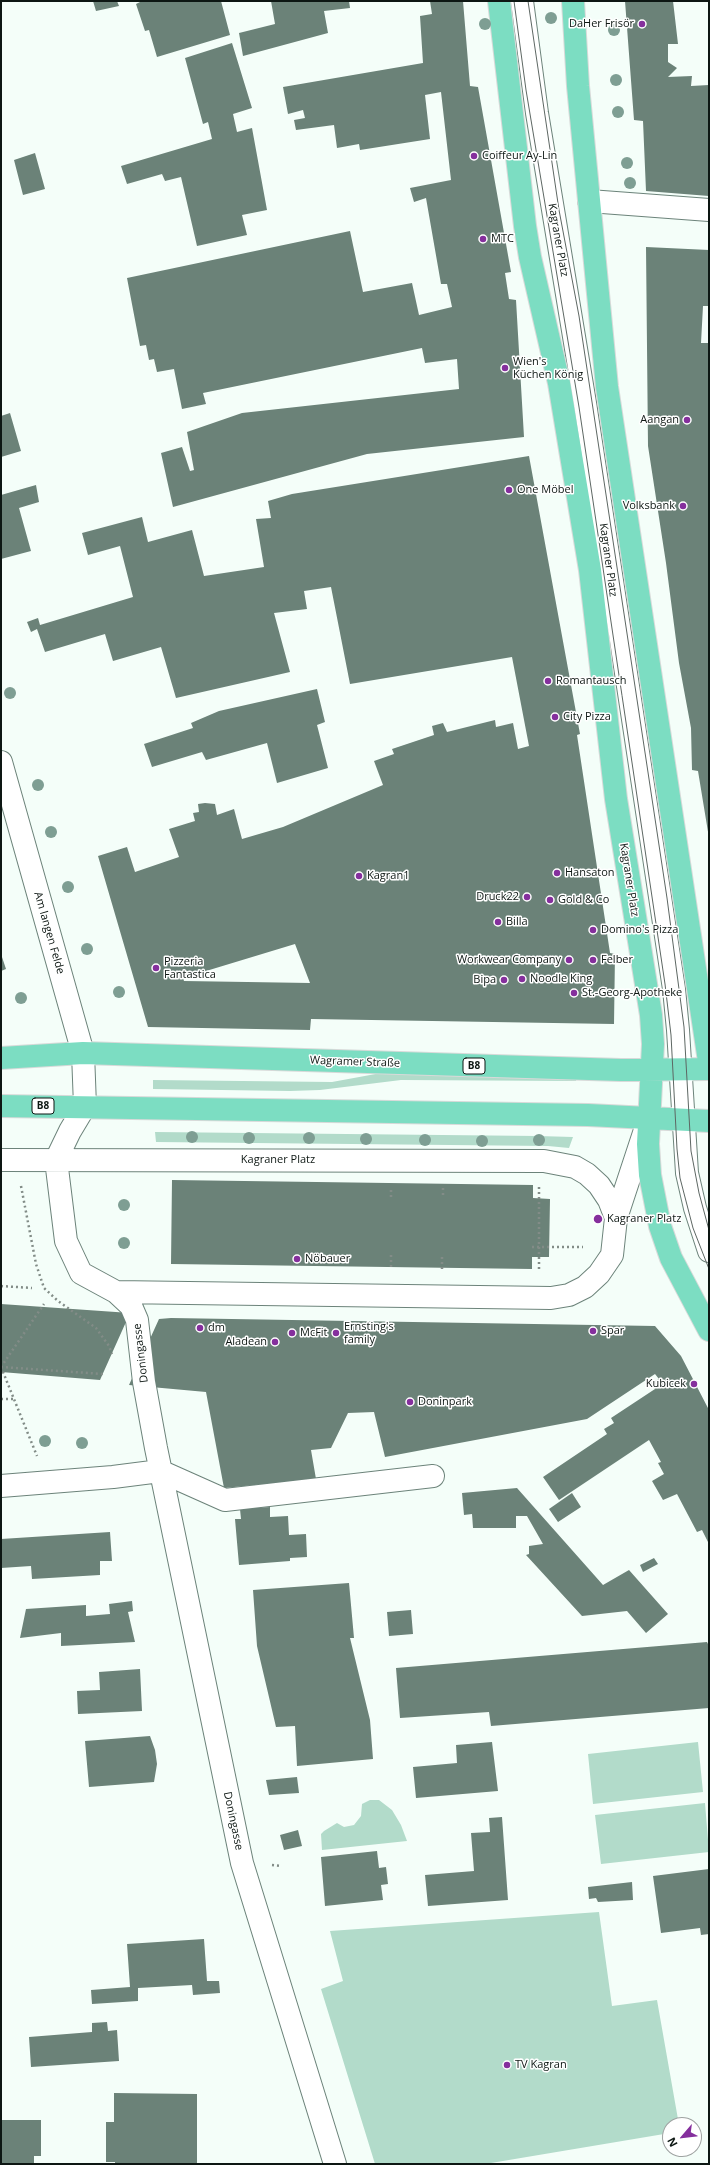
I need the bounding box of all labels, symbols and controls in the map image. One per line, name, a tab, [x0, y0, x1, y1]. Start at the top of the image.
place label: DaHer Frisör	[569, 17, 634, 31]
marker: DaHer Frisör	[637, 19, 647, 29]
place label: Coiffeur Ay-Lin	[482, 149, 557, 163]
marker: Coiffeur Ay-Lin	[469, 151, 479, 161]
street label: Kagraner Platz	[545, 202, 571, 278]
place label: MTC	[491, 232, 514, 246]
marker: MTC	[478, 234, 488, 244]
place label: Wien's Küchen König	[513, 355, 583, 381]
marker: Wien's Küchen König	[500, 363, 510, 373]
place label: Aangan	[640, 413, 679, 427]
marker: Aangan	[682, 415, 692, 425]
place label: One Möbel	[517, 483, 574, 497]
marker: One Möbel	[504, 485, 514, 495]
place label: Volksbank	[623, 499, 675, 513]
marker: Volksbank	[678, 501, 688, 511]
street label: Kagraner Platz	[596, 522, 620, 598]
place label: Romantausch	[556, 674, 626, 688]
marker: Romantausch	[543, 676, 553, 686]
place label: City Pizza	[563, 710, 611, 724]
marker: City Pizza	[550, 712, 560, 722]
street label: Kagraner Platz	[617, 842, 641, 918]
place label: Hansaton	[565, 866, 615, 880]
marker: Hansaton	[552, 868, 562, 878]
place label: Kagran1	[367, 869, 409, 883]
marker: Kagran1	[354, 871, 364, 881]
street label: Am langen Felde	[31, 890, 67, 976]
place label: Druck22	[476, 890, 519, 904]
marker: Druck22	[522, 892, 532, 902]
place label: Gold & Co	[558, 893, 609, 907]
marker: Gold & Co	[545, 895, 555, 905]
place label: Billa	[506, 915, 528, 929]
marker: Billa	[493, 917, 503, 927]
place label: Domino's Pizza	[601, 923, 678, 937]
marker: Domino's Pizza	[588, 925, 598, 935]
place label: Workwear Company	[457, 953, 561, 967]
place label: Felber	[601, 953, 633, 967]
place label: Pizzeria Fantastica	[164, 955, 216, 981]
marker: Workwear Company	[564, 955, 574, 965]
marker: Felber	[588, 955, 598, 965]
marker: Pizzeria Fantastica	[151, 963, 161, 973]
place label: Noodle King	[530, 972, 592, 986]
place label: Bipa	[473, 973, 496, 987]
marker: Noodle King	[517, 974, 527, 984]
marker: Bipa	[499, 975, 509, 985]
place label: St.-Georg-Apotheke	[582, 986, 682, 1000]
marker: St.-Georg-Apotheke	[569, 988, 579, 998]
street label: Wagramer Straße	[310, 1054, 400, 1070]
road number: B8	[463, 1058, 485, 1074]
road number: B8	[32, 1098, 54, 1114]
street label: Kagraner Platz	[241, 1153, 315, 1167]
place label: Kagraner Platz	[607, 1212, 681, 1226]
marker: Kagraner Platz	[592, 1213, 604, 1225]
place label: Nöbauer	[305, 1252, 350, 1266]
marker: Nöbauer	[292, 1254, 302, 1264]
place label: Ernsting's family	[344, 1320, 394, 1346]
place label: dm	[208, 1321, 225, 1335]
street label: Doningasse	[131, 1323, 151, 1383]
marker: dm	[195, 1323, 205, 1333]
place label: Spar	[601, 1324, 624, 1338]
place label: McFit	[300, 1326, 328, 1340]
marker: Spar	[588, 1326, 598, 1336]
marker: McFit	[287, 1328, 297, 1338]
marker: Ernsting's family	[331, 1328, 341, 1338]
place label: Aladean	[225, 1335, 267, 1349]
marker: Aladean	[270, 1337, 280, 1347]
place label: Kubicek	[646, 1377, 686, 1391]
marker: Kubicek	[689, 1379, 699, 1389]
place label: Doninpark	[418, 1395, 472, 1409]
marker: Doninpark	[405, 1397, 415, 1407]
street label: Doningasse	[220, 1790, 246, 1852]
place label: TV Kagran	[515, 2058, 567, 2072]
marker: TV Kagran	[502, 2060, 512, 2070]
north arrow	[662, 2117, 702, 2157]
text: N	[663, 2135, 681, 2150]

